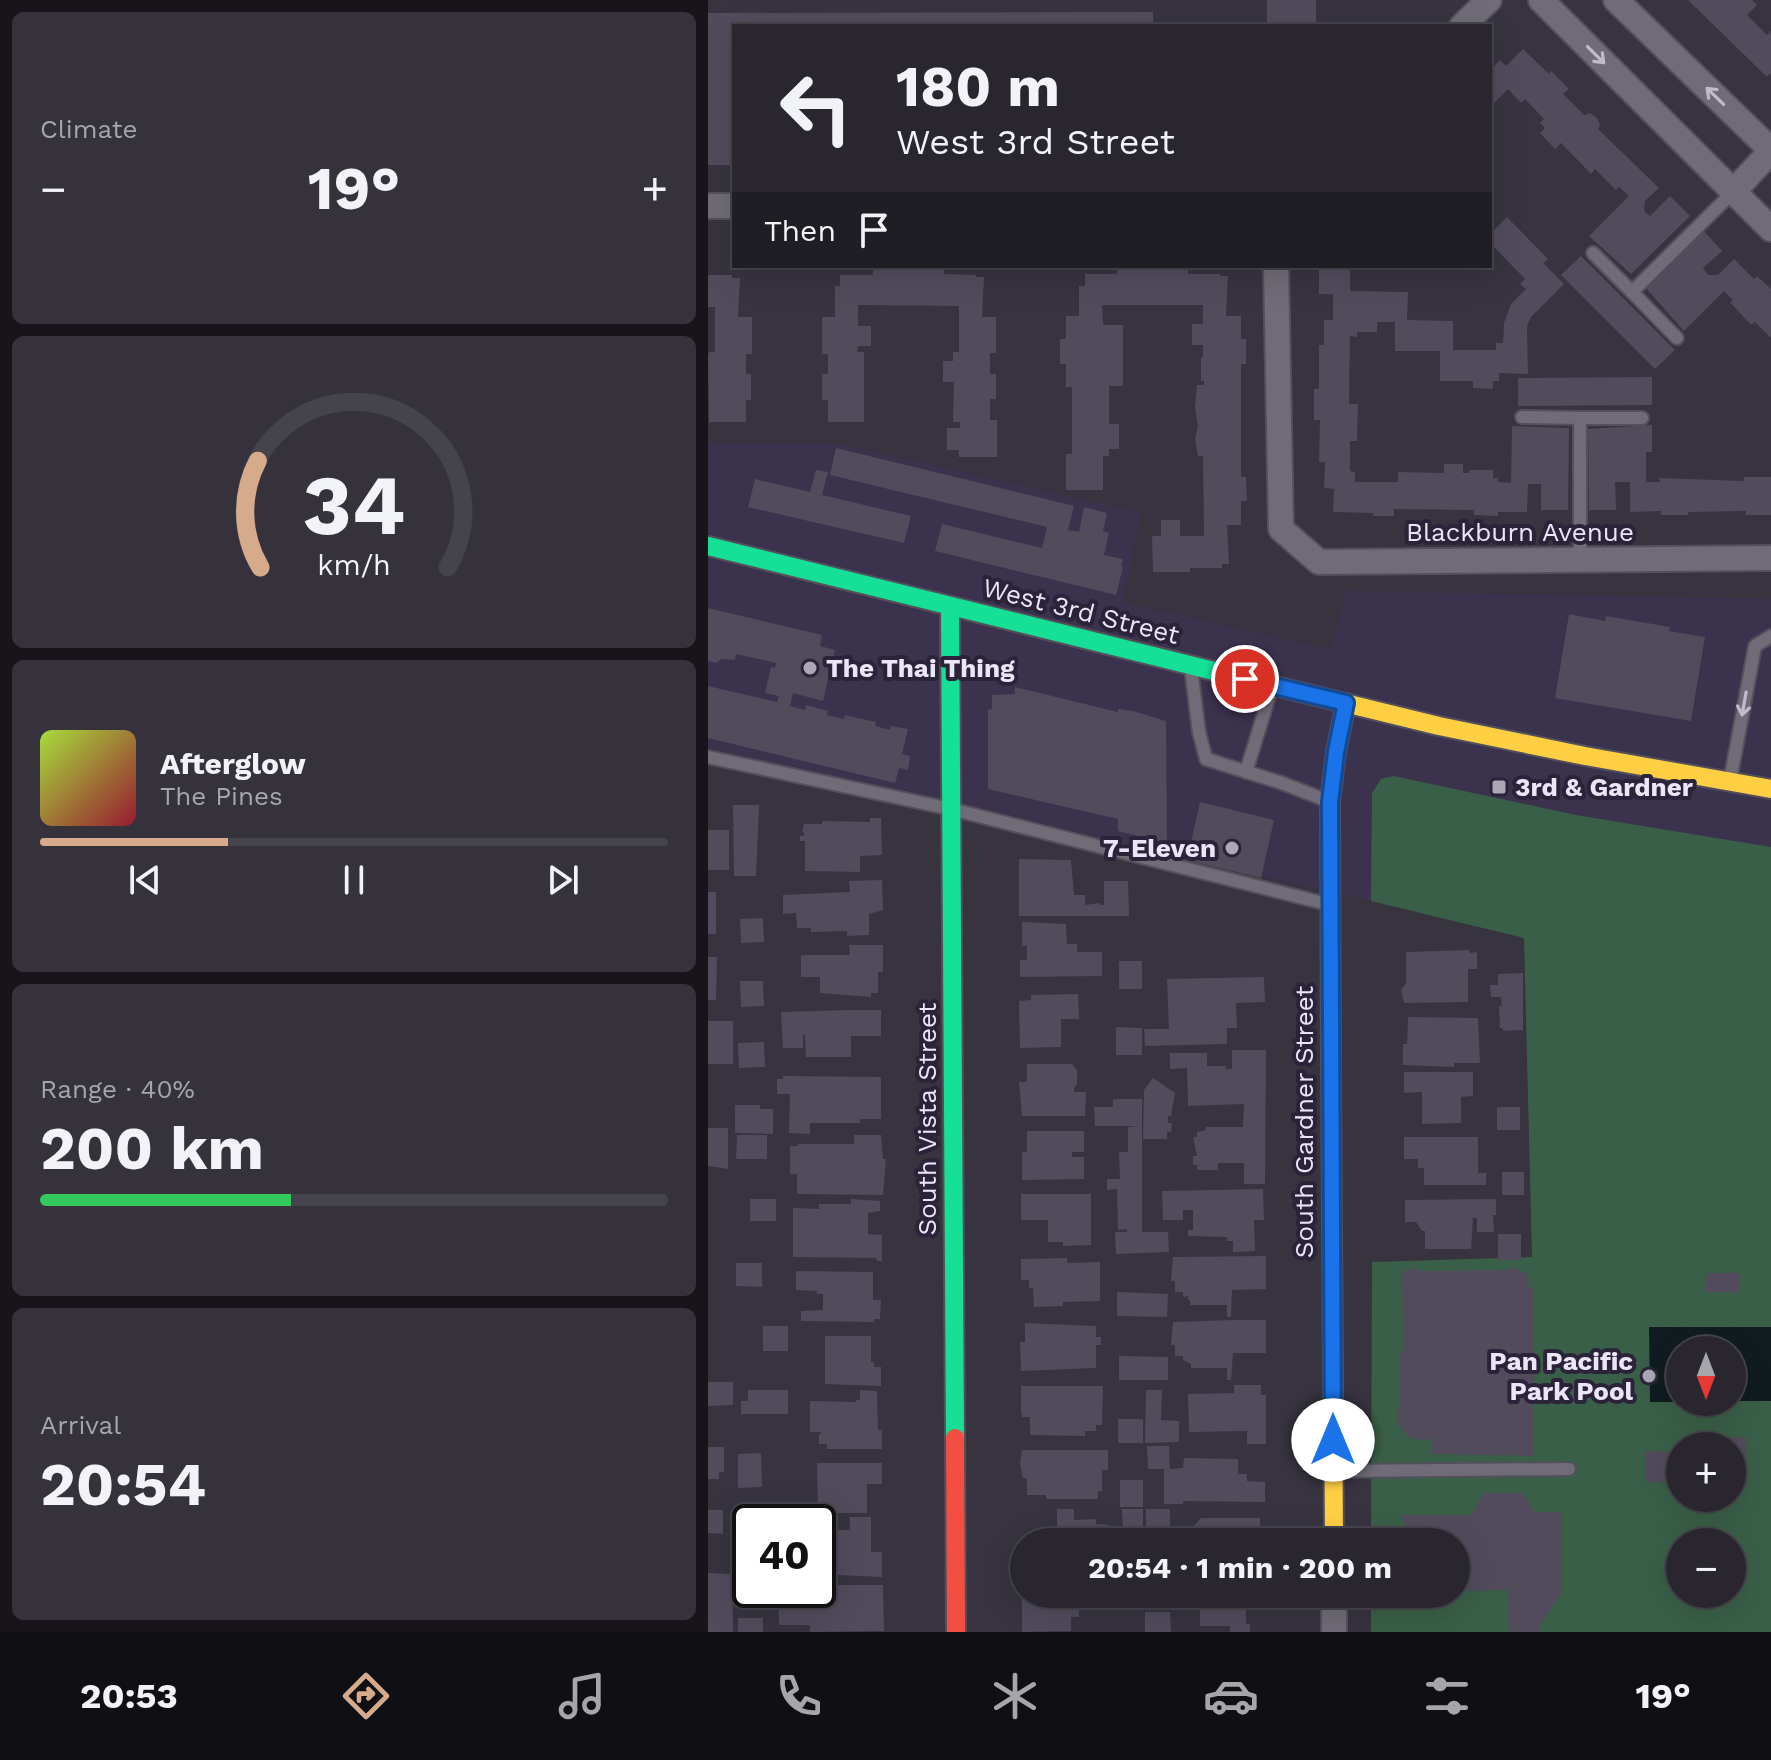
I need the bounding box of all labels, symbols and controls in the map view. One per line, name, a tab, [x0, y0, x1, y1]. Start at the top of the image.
one-way arrow	[1586, 45, 1605, 64]
text: 180 m	[896, 54, 1060, 120]
icon: left	[764, 56, 868, 160]
one-way arrow	[1705, 86, 1725, 105]
text: Climate	[40, 114, 138, 144]
text: West 3rd Street	[896, 121, 1175, 163]
text: 19°	[308, 153, 400, 224]
text: −	[40, 163, 67, 215]
text: +	[641, 163, 668, 215]
icon: arrive	[852, 208, 896, 252]
text: Then	[764, 213, 836, 248]
text: 34	[302, 457, 406, 554]
street label: Blackburn Avenue	[1406, 517, 1634, 547]
text: km/h	[317, 548, 391, 582]
street label: West 3rd Street	[980, 572, 1182, 650]
pin	[1211, 645, 1279, 713]
place label: The Thai Thing	[826, 653, 1015, 683]
icon: arrive	[1223, 657, 1267, 701]
marker: The Thai Thing	[801, 659, 819, 677]
one-way arrow	[1736, 691, 1751, 716]
text: Afterglow	[160, 746, 306, 781]
place label: 3rd & Gardner	[1515, 772, 1694, 802]
marker: 3rd & Gardner	[1490, 778, 1508, 796]
text: The Pines	[160, 781, 283, 811]
place label: 7-Eleven	[1103, 833, 1216, 863]
marker: 7-Eleven	[1223, 839, 1241, 857]
icon: previous	[123, 858, 167, 902]
icon: pause	[332, 858, 376, 902]
icon: next	[541, 858, 585, 902]
street label: South Gardner Street	[1289, 986, 1319, 1258]
street label: South Vista Street	[912, 1002, 942, 1235]
text: Range · 40%	[40, 1074, 195, 1104]
text: 200 km	[40, 1113, 264, 1184]
north arrow	[1666, 1336, 1746, 1416]
map controls	[1666, 1336, 1746, 1608]
place label: Pan Pacific Park Pool	[1489, 1346, 1633, 1406]
marker: Pan Pacific Park Pool	[1640, 1367, 1658, 1385]
position arrow	[1291, 1398, 1375, 1482]
text: Arrival	[40, 1410, 121, 1440]
button: +	[1666, 1432, 1746, 1512]
text: 20:54	[40, 1449, 206, 1520]
speed limit sign: 40	[732, 1504, 836, 1608]
button: −	[1666, 1528, 1746, 1608]
text: 20:54 · 1 min · 200 m	[1088, 1550, 1392, 1585]
icon: directions	[338, 1668, 394, 1724]
icon: music	[554, 1668, 610, 1724]
icon: phone	[771, 1668, 827, 1724]
icon: climate	[987, 1668, 1043, 1724]
icon: car	[1203, 1668, 1259, 1724]
icon: filters	[1419, 1668, 1475, 1724]
text: 20:53	[80, 1675, 178, 1717]
text: 19°	[1635, 1675, 1691, 1717]

